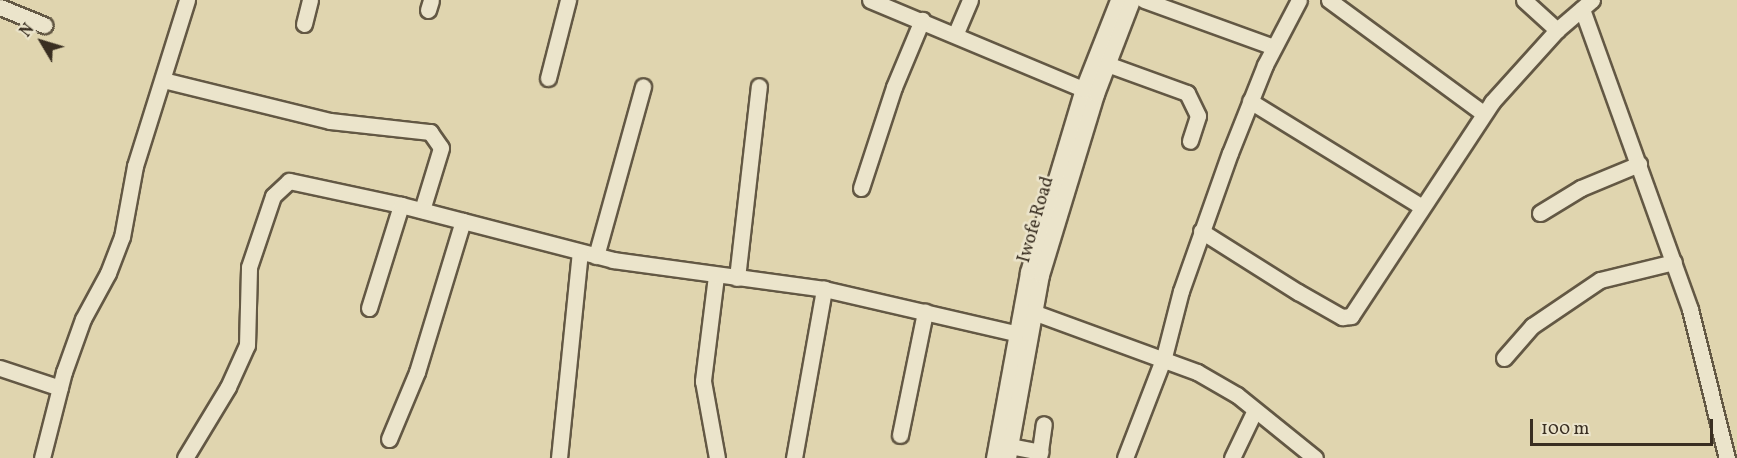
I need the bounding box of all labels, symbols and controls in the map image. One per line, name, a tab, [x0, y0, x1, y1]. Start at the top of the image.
north arrow	[12, 12, 72, 72]
text: N	[16, 20, 40, 42]
street label: Iwofe Road	[1014, 174, 1060, 266]
scale bar	[1533, 407, 1716, 445]
text: 100 m	[1541, 417, 1590, 442]

